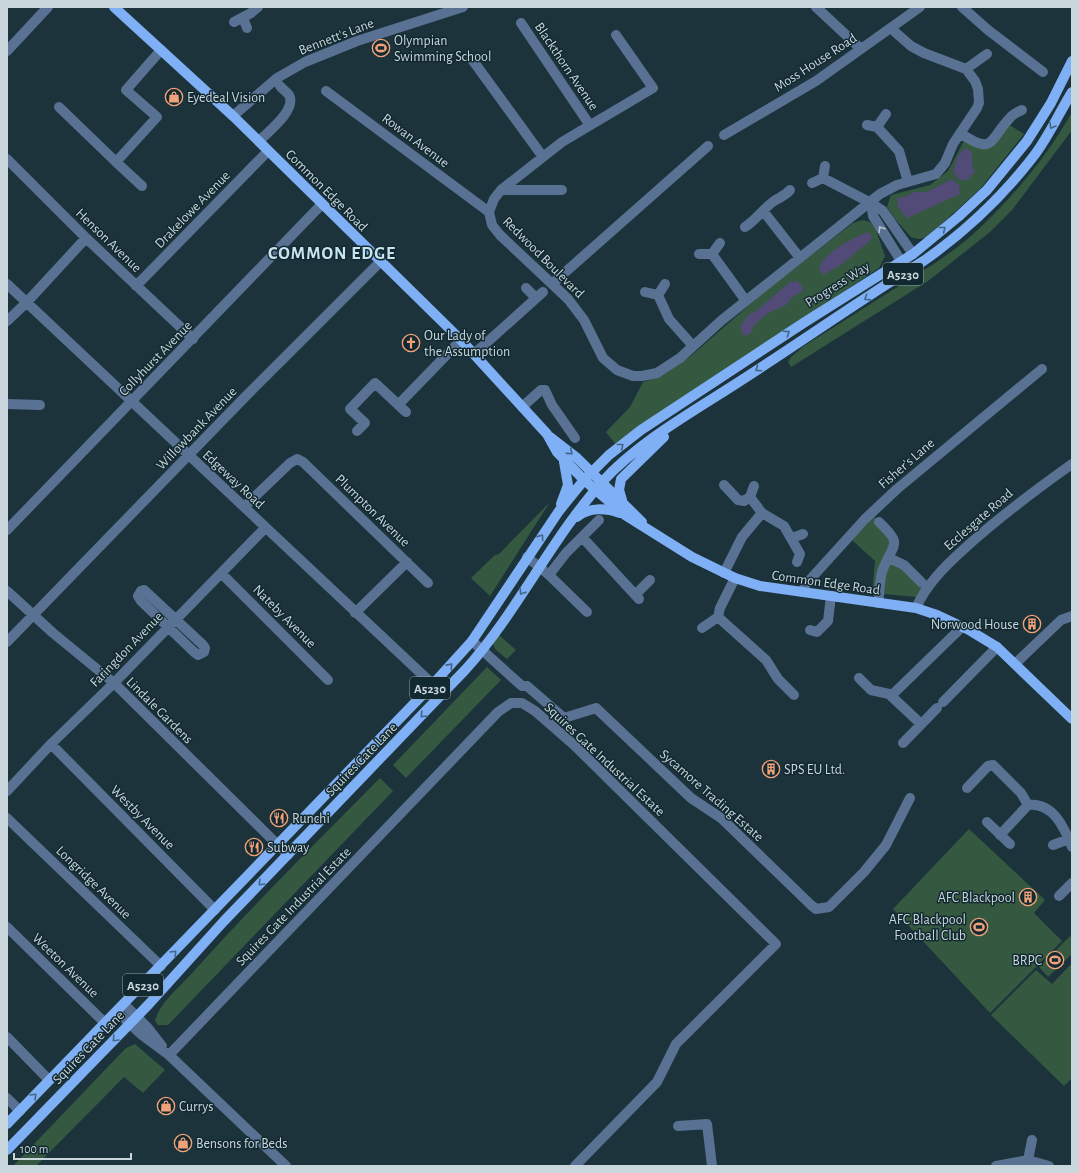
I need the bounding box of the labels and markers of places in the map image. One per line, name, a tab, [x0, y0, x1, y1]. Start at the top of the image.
place label: Olympian Swimming School	[394, 34, 491, 64]
sports icon: Olympian Swimming School	[371, 38, 391, 58]
shop icon: Eyedeal Vision	[164, 87, 184, 107]
place label: Eyedeal Vision	[187, 91, 265, 105]
place label: Our Lady of the Assumption	[424, 329, 510, 359]
church icon: Our Lady of the Assumption	[401, 333, 421, 353]
building icon: Norwood House	[1022, 614, 1042, 634]
place label: Norwood House	[931, 618, 1019, 632]
building icon: SPS EU Ltd.	[761, 759, 781, 779]
place label: SPS EU Ltd.	[784, 763, 845, 777]
restaurant icon: Runchi	[269, 808, 289, 828]
place label: Runchi	[292, 812, 330, 826]
restaurant icon: Subway	[244, 837, 264, 857]
place label: Subway	[267, 841, 309, 855]
building icon: AFC Blackpool	[1018, 887, 1038, 907]
place label: AFC Blackpool	[938, 891, 1015, 905]
place label: AFC Blackpool Football Club	[889, 913, 966, 943]
sports icon: AFC Blackpool Football Club	[969, 917, 989, 937]
sports icon: BRPC	[1045, 950, 1065, 970]
place label: BRPC	[1012, 954, 1042, 968]
shop icon: Currys	[156, 1096, 176, 1116]
place label: Currys	[179, 1100, 213, 1114]
shop icon: Bensons for Beds	[173, 1133, 193, 1153]
place label: Bensons for Beds	[196, 1137, 288, 1151]

